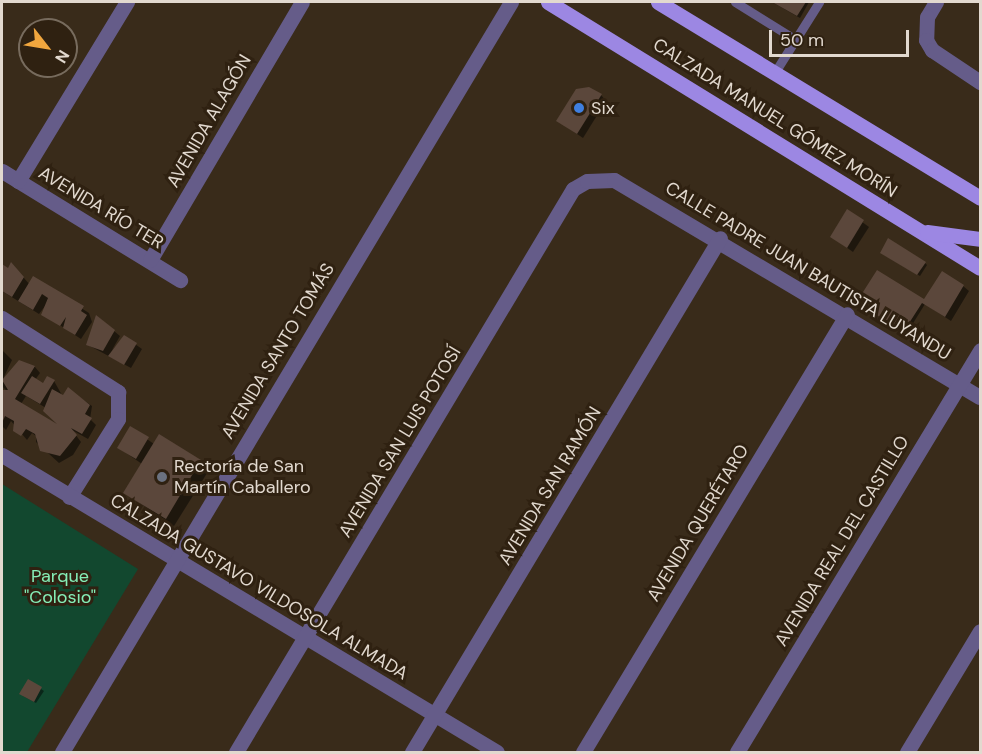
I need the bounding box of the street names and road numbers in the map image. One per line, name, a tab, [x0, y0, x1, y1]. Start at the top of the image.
street label: CALZADA MANUEL GÓMEZ MORÍN	[649, 34, 901, 202]
street label: AVENIDA ALAGÓN	[162, 51, 256, 191]
street label: AVENIDA RÍO TER	[35, 162, 167, 254]
street label: CALLE PADRE JUAN BAUTISTA LUYANDU	[661, 177, 955, 365]
street label: AVENIDA SANTO TOMÁS	[217, 259, 339, 443]
street label: AVENIDA SAN LUIS POTOSÍ	[334, 343, 466, 541]
street label: AVENIDA SAN RAMÓN	[494, 403, 606, 569]
street label: AVENIDA REAL DEL CASTILLO	[770, 432, 914, 650]
street label: AVENIDA QUERÉTARO	[643, 441, 753, 605]
street label: CALZADA GUSTAVO VILDOSOLA ALMADA	[106, 489, 412, 685]

